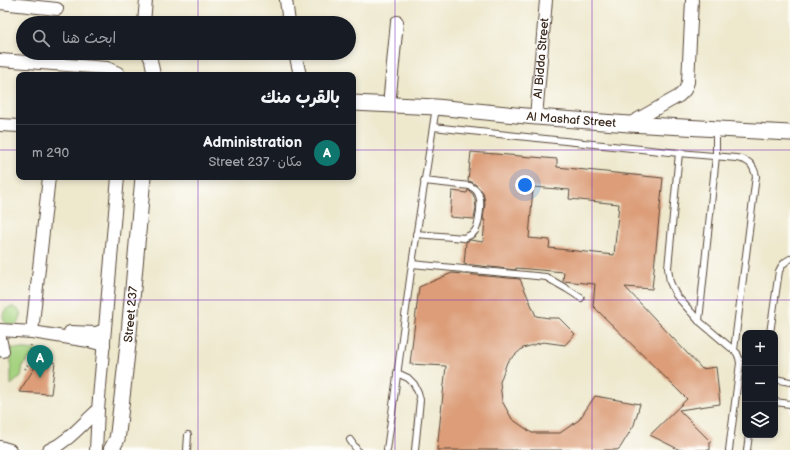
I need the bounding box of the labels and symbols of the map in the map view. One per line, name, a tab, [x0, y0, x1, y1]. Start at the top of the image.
street label: Al Bidda Street	[530, 17, 552, 99]
street label: Al Mashaf Street	[526, 109, 617, 131]
your location	[515, 175, 535, 195]
street label: Street 237	[121, 285, 141, 343]
pin: A	[27, 345, 53, 378]

